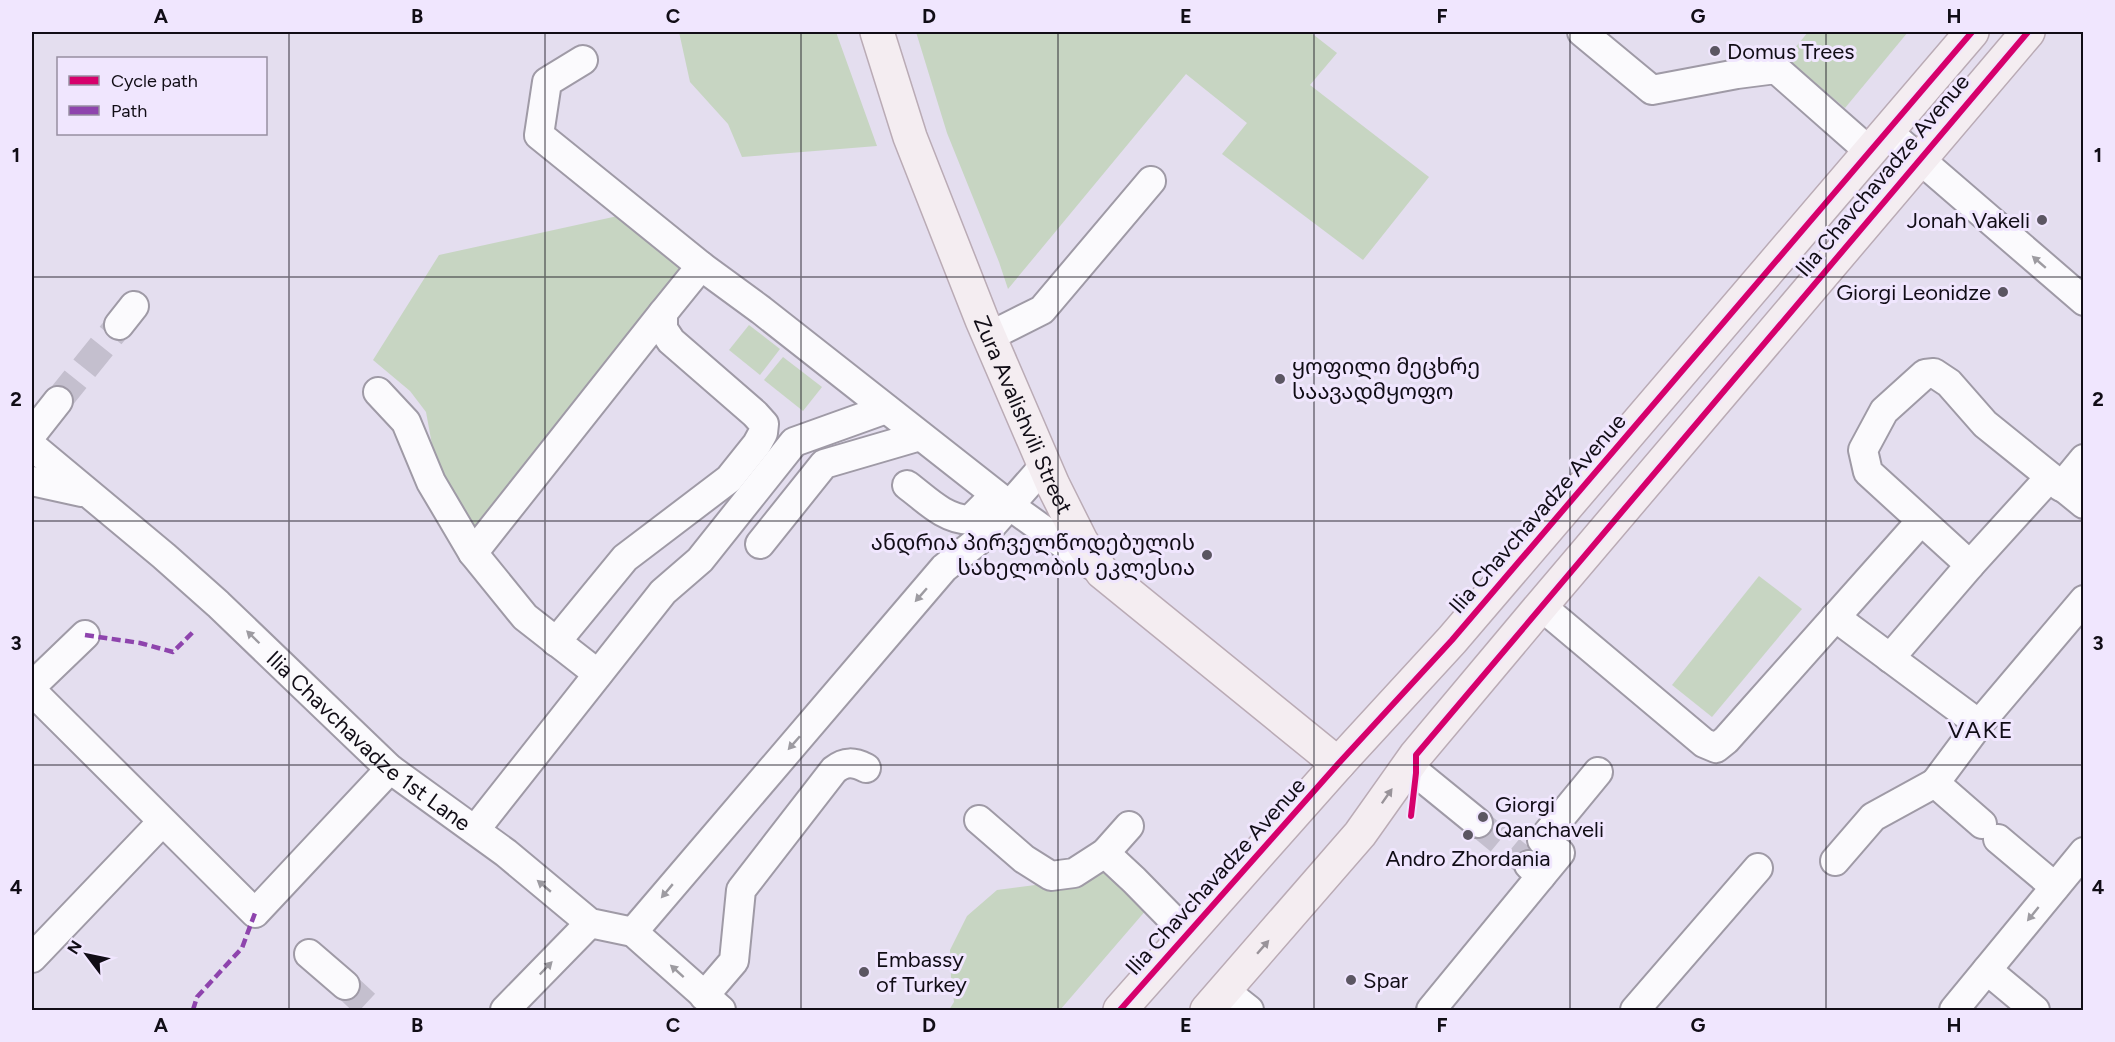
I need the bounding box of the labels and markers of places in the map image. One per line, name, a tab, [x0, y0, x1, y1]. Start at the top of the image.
place label: Domus Trees	[1727, 38, 1854, 65]
marker: Domus Trees	[1708, 44, 1722, 58]
place label: Jonah Vakeli	[1907, 207, 2030, 234]
marker: Jonah Vakeli	[2035, 213, 2049, 227]
place label: Giorgi Leonidze	[1836, 279, 1991, 306]
marker: Giorgi Leonidze	[1996, 285, 2010, 299]
place label: ყოფილი მეცხრე საავადმყოფო	[1292, 353, 1480, 405]
marker: ყოფილი მეცხრე საავადმყოფო	[1273, 372, 1287, 386]
place label: ანდრია პირველწოდებულის სახელობის ეკლესია	[871, 529, 1195, 581]
marker: ანდრია პირველწოდებულის სახელობის ეკლესია	[1200, 548, 1214, 562]
place label: Giorgi Qanchaveli	[1495, 791, 1604, 843]
marker: Giorgi Qanchaveli	[1476, 810, 1490, 824]
marker: Andro Zhordania	[1461, 828, 1475, 842]
place label: Andro Zhordania	[1386, 845, 1550, 872]
place label: Embassy of Turkey	[876, 946, 967, 998]
marker: Embassy of Turkey	[857, 965, 871, 979]
place label: Spar	[1363, 967, 1409, 994]
marker: Spar	[1344, 973, 1358, 987]

